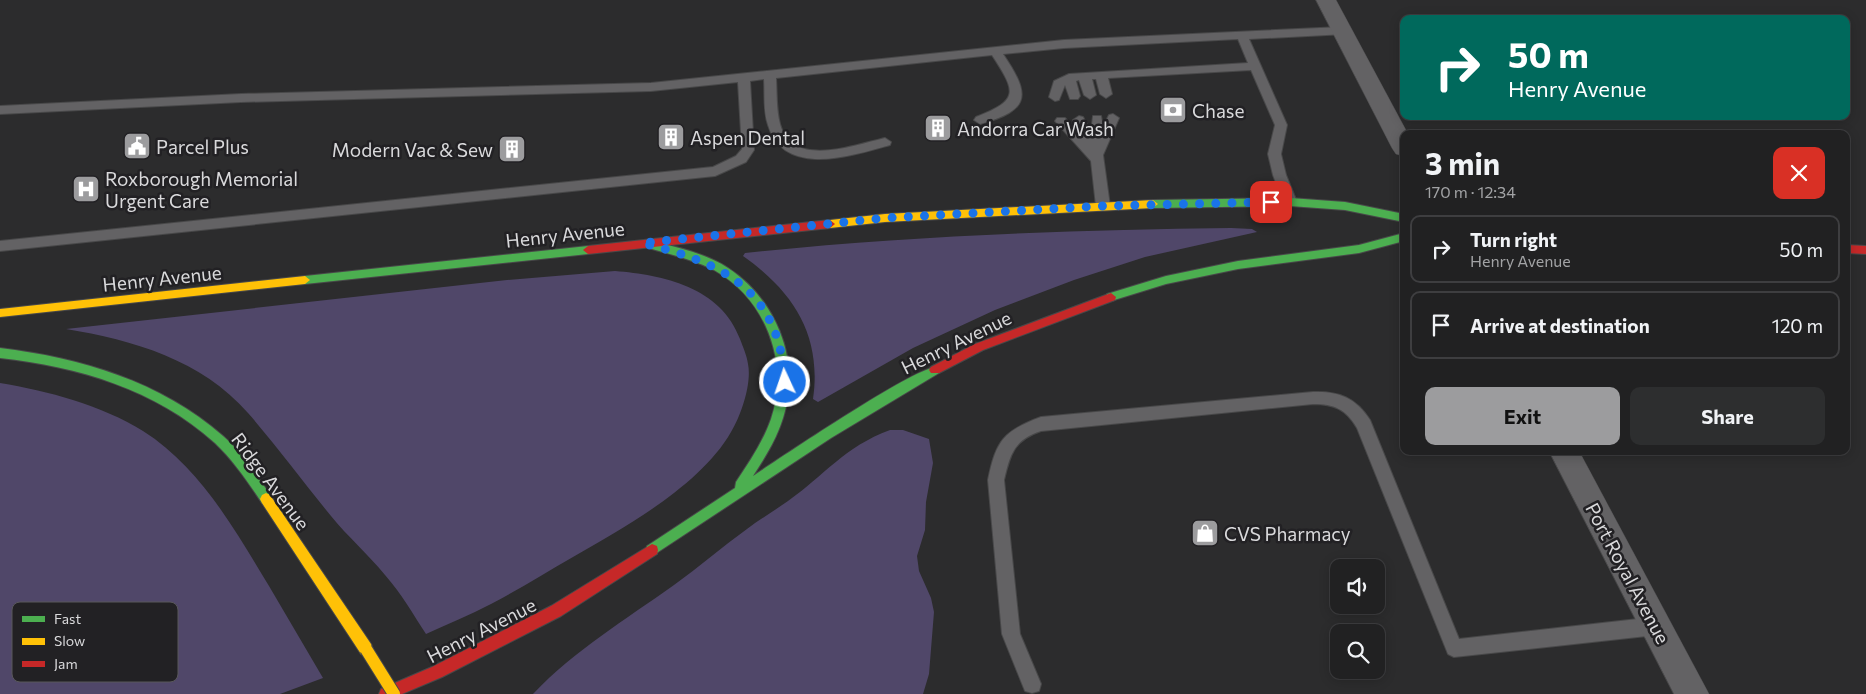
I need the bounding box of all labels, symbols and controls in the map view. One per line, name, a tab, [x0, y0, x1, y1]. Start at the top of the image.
text: 50 m	[1508, 32, 1589, 75]
icon: right	[1425, 35, 1490, 100]
text: Henry Avenue	[1508, 75, 1646, 102]
bank icon: Chase	[1158, 95, 1188, 125]
place label: Chase	[1192, 99, 1245, 122]
building icon: Andorra Car Wash	[923, 113, 953, 143]
place label: Andorra Car Wash	[957, 117, 1114, 140]
building icon: Aspen Dental	[656, 122, 686, 152]
place label: Aspen Dental	[690, 126, 805, 149]
public building icon: Parcel Plus	[122, 131, 152, 161]
building icon: Modern Vac & Sew	[497, 134, 527, 164]
place label: Parcel Plus	[156, 135, 249, 158]
place label: Modern Vac & Sew	[332, 138, 493, 161]
text: 3 min	[1425, 144, 1500, 181]
button: close	[1773, 147, 1825, 199]
place label: Roxborough Memorial Urgent Care	[105, 167, 298, 212]
hospital icon: Roxborough Memorial Urgent Care	[71, 174, 101, 204]
pin	[1250, 181, 1292, 223]
text: 170 m · 12:34	[1425, 182, 1516, 201]
icon: arrive	[1257, 188, 1285, 216]
street label: Henry Avenue	[504, 216, 626, 252]
text: Turn right	[1470, 228, 1557, 251]
icon: right	[1427, 235, 1455, 263]
text: 50 m	[1779, 238, 1823, 261]
text: Henry Avenue	[1470, 251, 1571, 270]
street label: Henry Avenue	[101, 260, 223, 296]
street label: Henry Avenue	[897, 305, 1015, 379]
icon: arrive	[1427, 311, 1455, 339]
text: Arrive at destination	[1470, 314, 1650, 337]
text: 120 m	[1772, 314, 1823, 337]
position arrow	[758, 355, 810, 407]
button: Exit	[1425, 387, 1620, 445]
button: Share	[1630, 387, 1825, 445]
street label: Ridge Avenue	[227, 428, 315, 534]
street label: Port Royal Avenue	[1581, 499, 1675, 647]
shop icon: CVS Pharmacy	[1190, 518, 1220, 548]
place label: CVS Pharmacy	[1224, 522, 1351, 545]
map controls	[1330, 559, 1385, 679]
button: sound	[1330, 559, 1385, 614]
street label: Henry Avenue	[423, 593, 539, 667]
legend	[12, 602, 178, 682]
text: Fast	[54, 610, 81, 627]
button: search	[1330, 624, 1385, 679]
text: Slow	[54, 632, 85, 649]
text: Jam	[54, 655, 78, 672]

